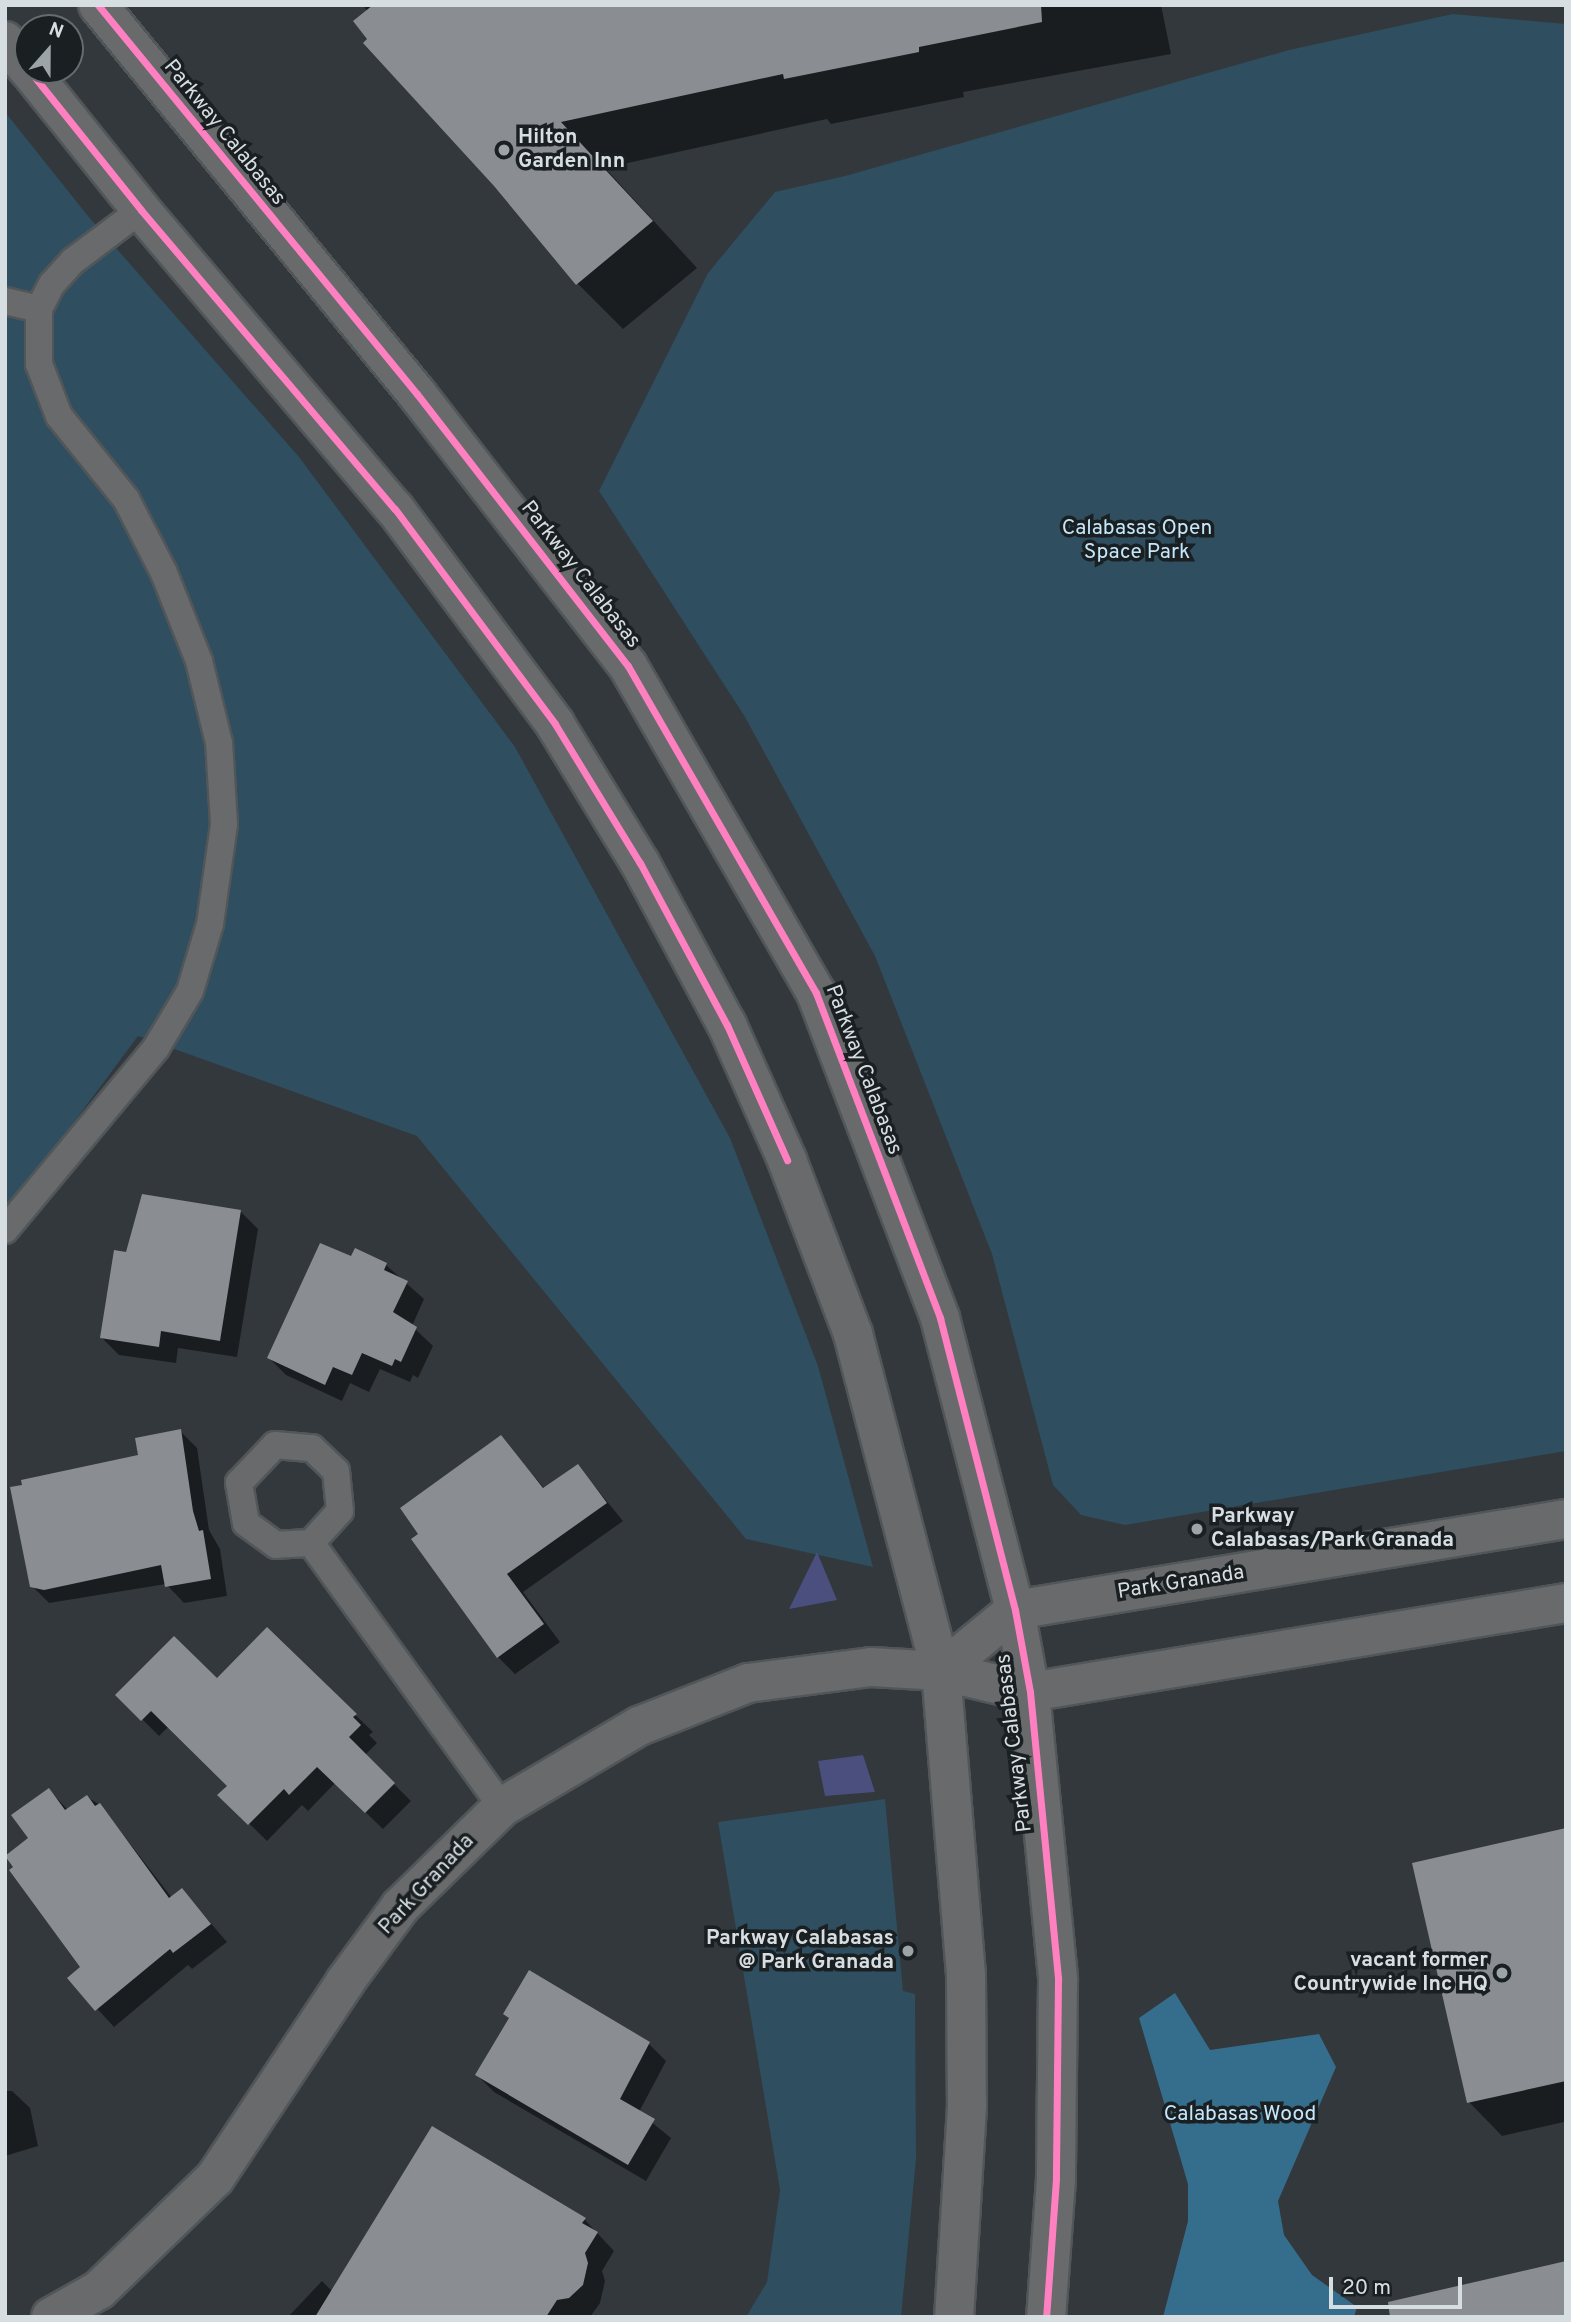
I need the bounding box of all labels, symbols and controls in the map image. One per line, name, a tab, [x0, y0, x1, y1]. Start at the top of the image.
north arrow	[14, 14, 84, 84]
text: N	[45, 18, 66, 45]
street label: Parkway Calabasas	[158, 55, 290, 211]
place label: Hilton Garden Inn	[518, 125, 625, 175]
marker: Hilton Garden Inn	[496, 142, 512, 158]
street label: Parkway Calabasas	[515, 496, 645, 654]
park label: Calabasas Open Space Park	[1062, 516, 1212, 566]
street label: Parkway Calabasas	[819, 982, 907, 1158]
place label: Parkway Calabasas/Park Granada	[1211, 1504, 1454, 1554]
marker: Parkway Calabasas/Park Granada	[1189, 1521, 1205, 1537]
street label: Park Granada	[1116, 1561, 1246, 1605]
street label: Parkway Calabasas	[992, 1652, 1038, 1834]
street label: Park Granada	[374, 1830, 480, 1940]
place label: Parkway Calabasas @ Park Granada	[706, 1926, 894, 1976]
marker: Parkway Calabasas @ Park Granada	[900, 1943, 916, 1959]
place label: vacant former Countrywide Inc HQ	[1294, 1948, 1488, 1998]
marker: vacant former Countrywide Inc HQ	[1494, 1965, 1510, 1981]
park label: Calabasas Wood	[1164, 2102, 1316, 2128]
scale bar	[1333, 2262, 1466, 2306]
text: 20 m	[1342, 2275, 1391, 2302]

